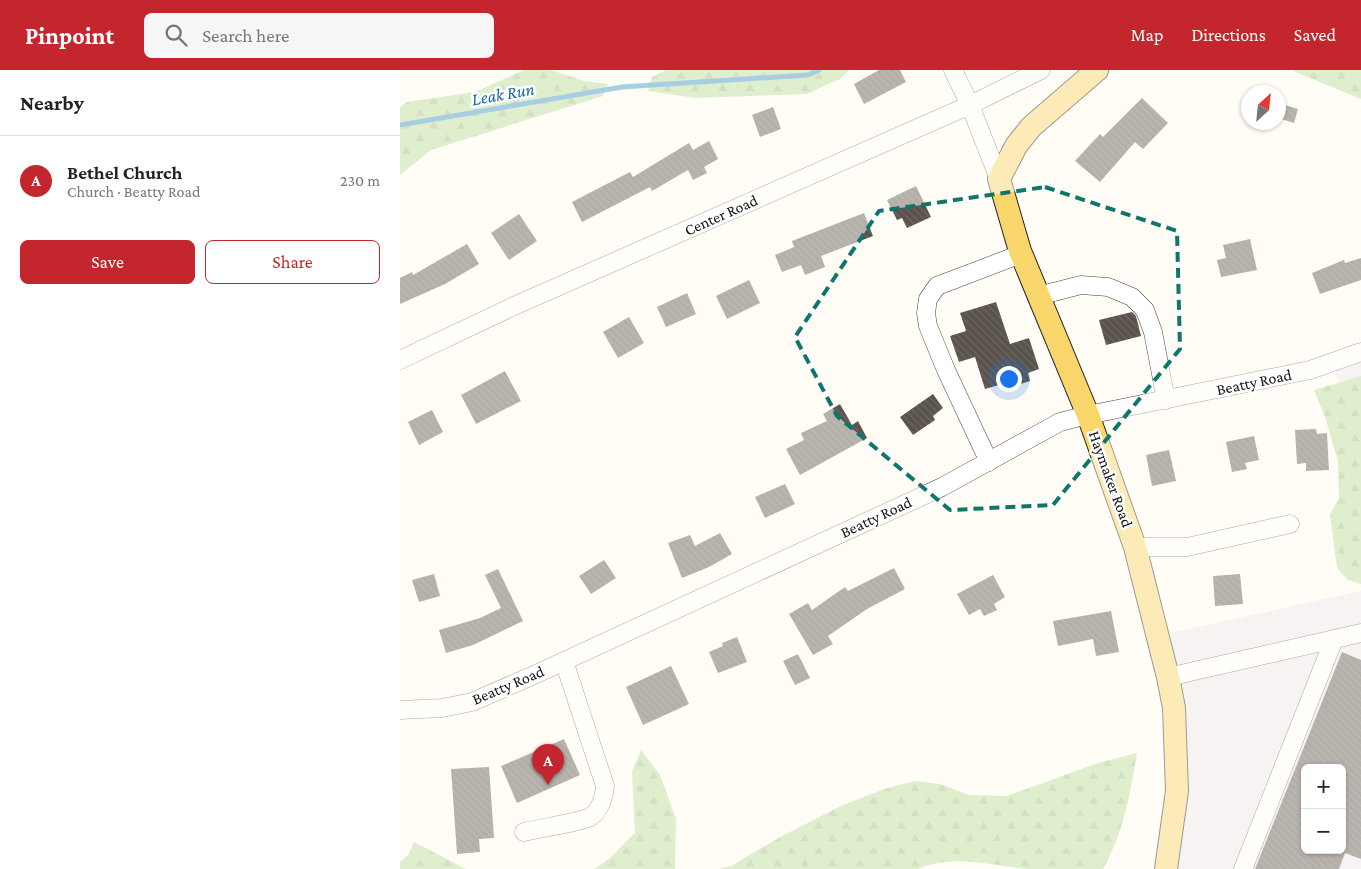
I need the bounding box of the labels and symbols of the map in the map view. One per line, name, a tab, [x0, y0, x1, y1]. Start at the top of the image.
water label: Leak Run	[470, 79, 536, 109]
north arrow	[1241, 85, 1286, 130]
street label: Center Road	[682, 191, 761, 239]
your location	[996, 366, 1022, 392]
street label: Beatty Road	[1215, 366, 1294, 399]
street label: Haymaker Road	[1085, 429, 1136, 530]
street label: Beatty Road	[838, 493, 915, 542]
street label: Beatty Road	[469, 662, 547, 709]
pin: A	[532, 744, 564, 785]

